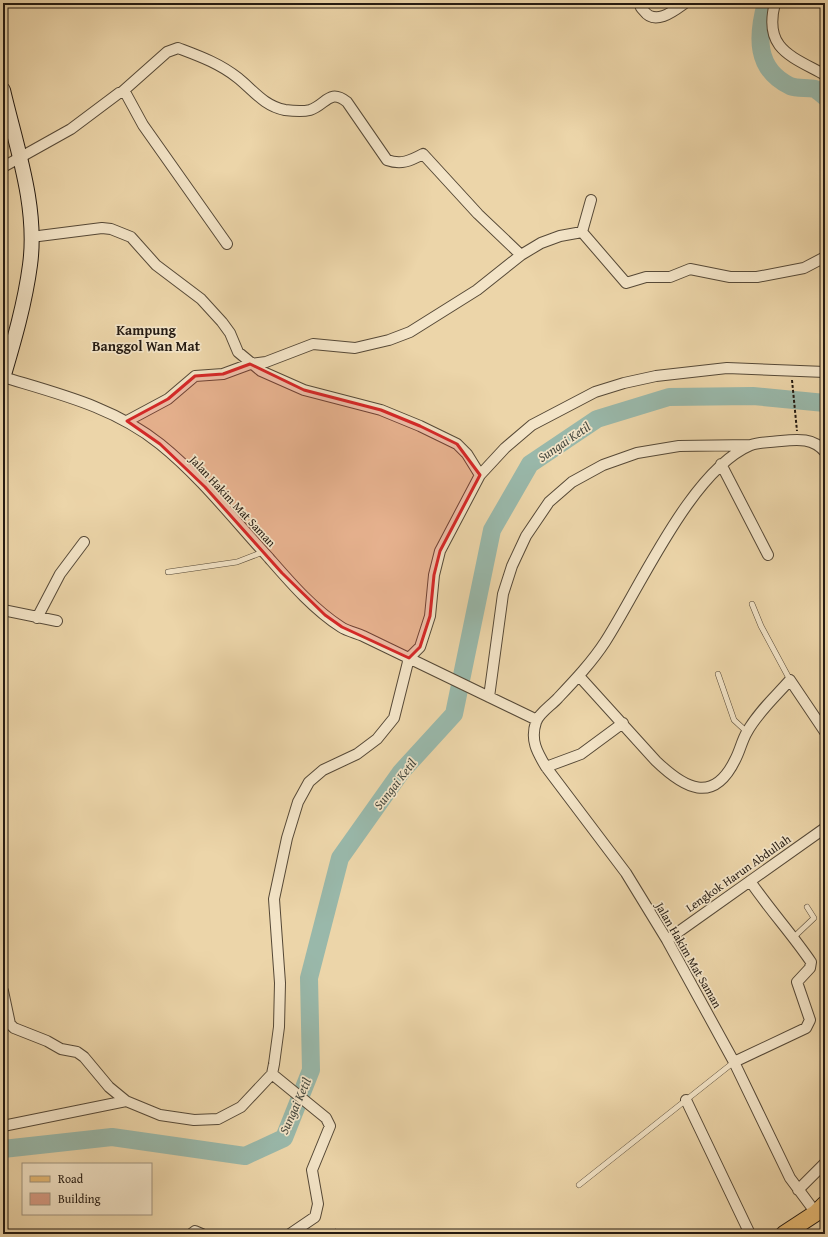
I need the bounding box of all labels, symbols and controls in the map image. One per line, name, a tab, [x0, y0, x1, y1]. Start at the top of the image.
district label: Kampung Banggol Wan Mat	[92, 320, 201, 356]
water label: Sungai Ketil	[534, 417, 594, 467]
street label: Jalan Hakim Mat Saman	[185, 450, 280, 551]
water label: Sungai Ketil	[369, 755, 421, 813]
street label: Lengkok Harun Abdullah	[682, 830, 794, 916]
street label: Jalan Hakim Mat Saman	[651, 897, 726, 1011]
water label: Sungai Ketil	[274, 1075, 316, 1137]
legend	[22, 1163, 152, 1215]
text: Road	[58, 1170, 84, 1187]
text: Building	[58, 1190, 101, 1207]

